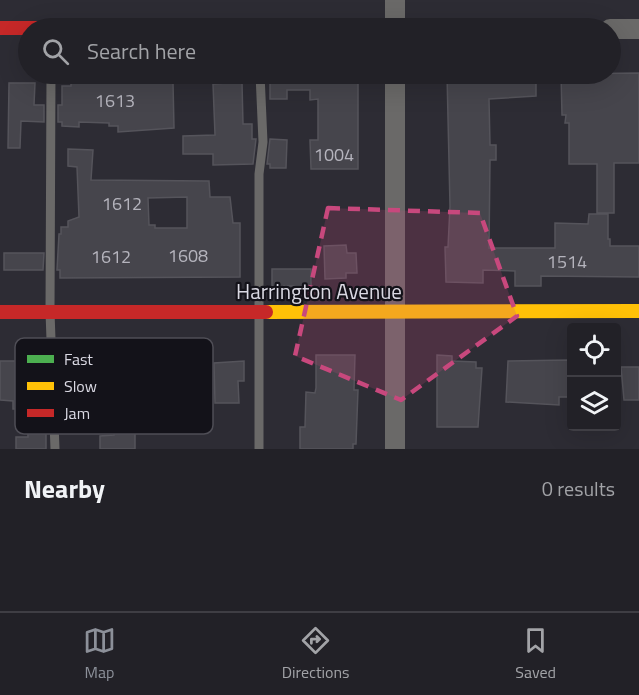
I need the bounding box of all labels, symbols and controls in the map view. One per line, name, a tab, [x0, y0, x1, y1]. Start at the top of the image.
search box	[18, 18, 621, 84]
text: Search here	[87, 34, 196, 68]
icon: search	[39, 35, 72, 68]
house number: 1613	[95, 87, 135, 114]
house number: 1004	[314, 141, 354, 168]
house number: 1612	[102, 190, 142, 217]
house number: 1608	[168, 242, 208, 269]
house number: 1612	[91, 243, 131, 270]
house number: 1514	[547, 248, 587, 275]
street label: Harrington Avenue	[236, 275, 402, 307]
map controls	[567, 323, 621, 431]
button: locate	[567, 323, 621, 377]
legend	[15, 338, 213, 434]
text: Fast	[64, 347, 93, 371]
text: Slow	[64, 374, 97, 398]
button: layers	[567, 377, 621, 431]
text: Jam	[64, 401, 90, 425]
text: Nearby	[24, 469, 105, 508]
text: 0 results	[542, 473, 615, 504]
tab: Map	[83, 624, 116, 684]
tab: Directions	[282, 624, 350, 684]
tab: Saved	[515, 624, 556, 684]

